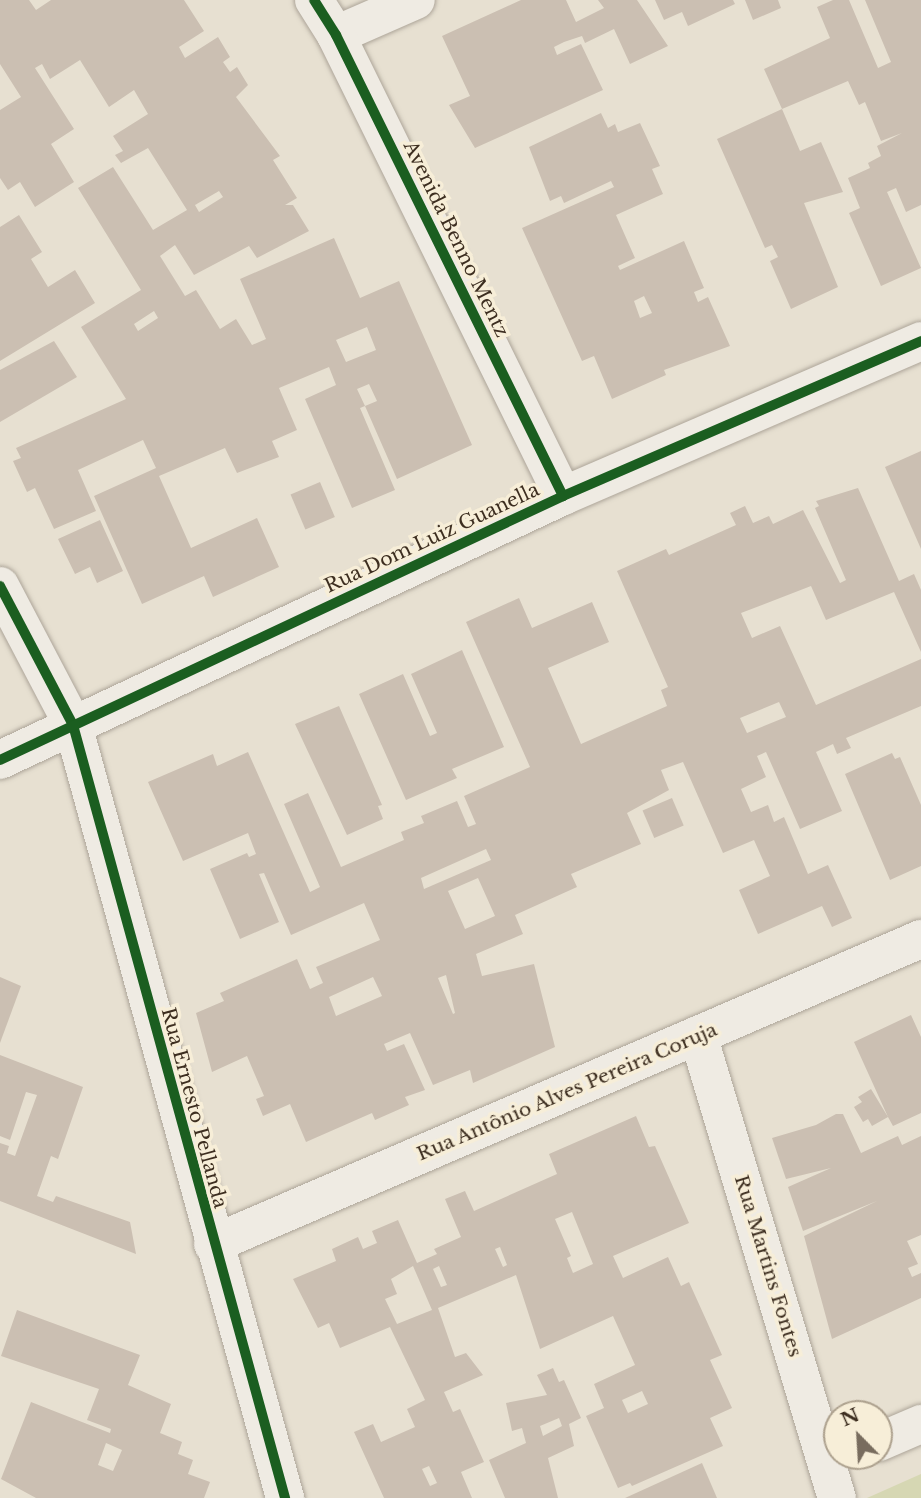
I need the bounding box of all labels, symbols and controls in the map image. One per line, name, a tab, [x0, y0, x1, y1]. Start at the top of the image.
street label: Avenida Benno Mentz	[399, 137, 513, 341]
street label: Rua Dom Luiz Guanella	[321, 478, 543, 598]
street label: Rua Ernesto Pellanda	[156, 1005, 232, 1211]
street label: Rua Antônio Alves Pereira Coruja	[413, 1018, 721, 1166]
street label: Rua Martins Fontes	[729, 1172, 807, 1360]
north arrow	[823, 1400, 893, 1470]
text: N	[837, 1403, 863, 1431]

